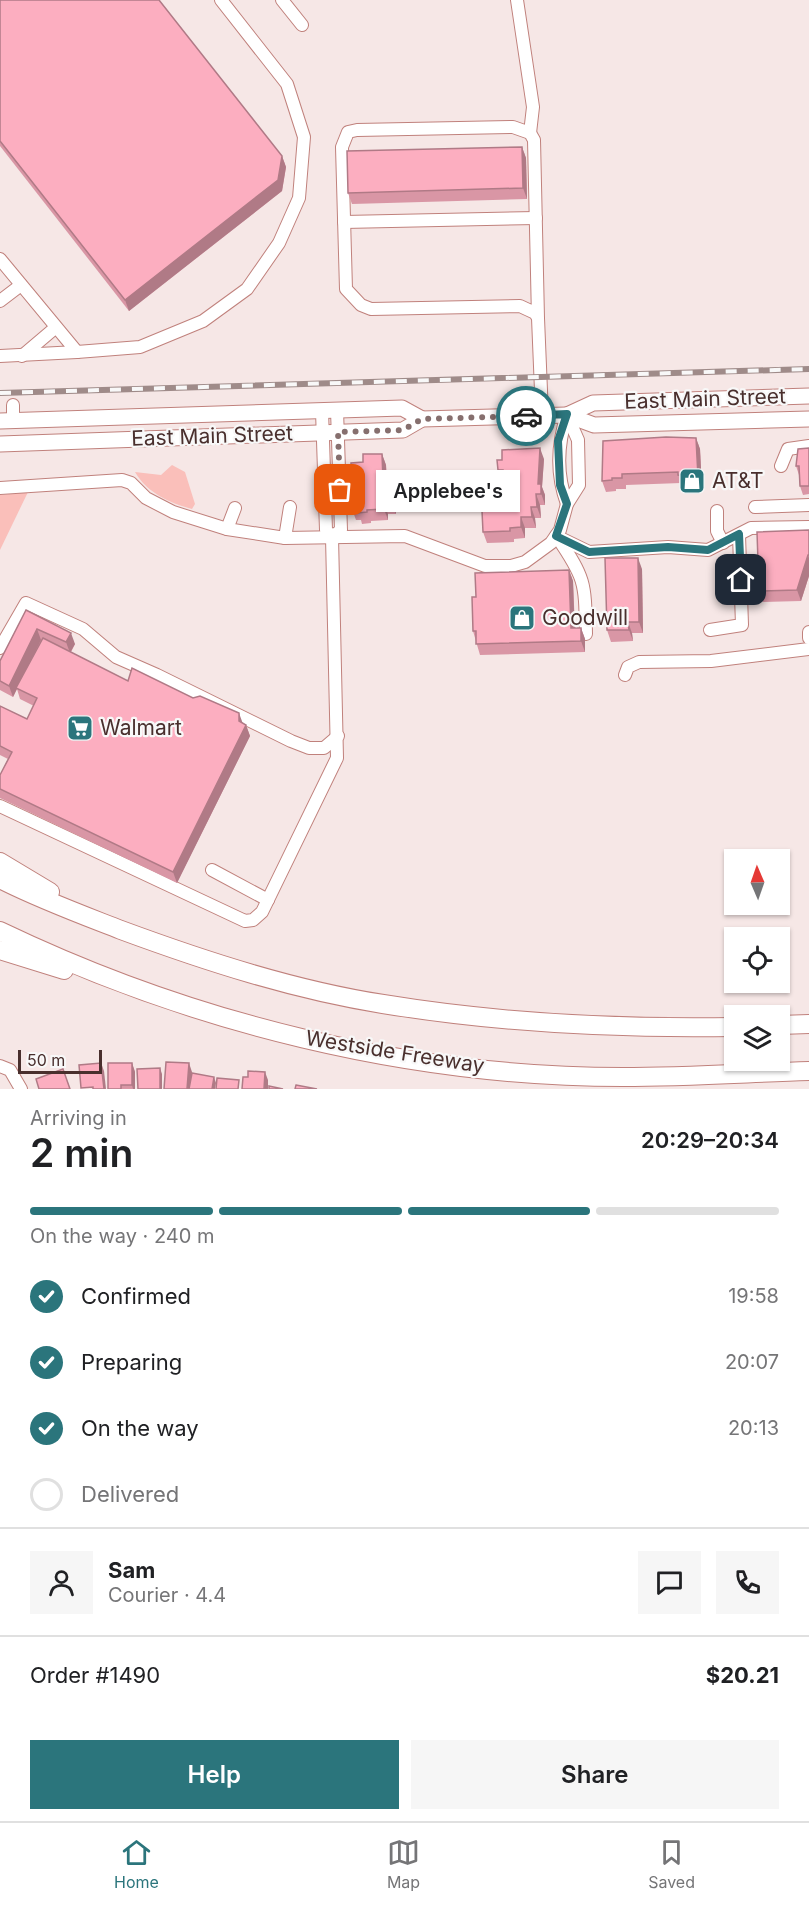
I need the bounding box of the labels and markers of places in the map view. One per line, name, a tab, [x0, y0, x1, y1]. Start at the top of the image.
pin	[314, 464, 365, 515]
shop icon: AT&T	[677, 466, 707, 496]
place label: AT&T	[712, 468, 763, 493]
callout: Applebee's	[376, 469, 520, 511]
pin	[715, 554, 766, 605]
shop icon: Goodwill	[507, 603, 537, 633]
place label: Goodwill	[542, 605, 628, 630]
supermarket icon: Walmart	[65, 713, 95, 743]
place label: Walmart	[100, 715, 182, 740]

